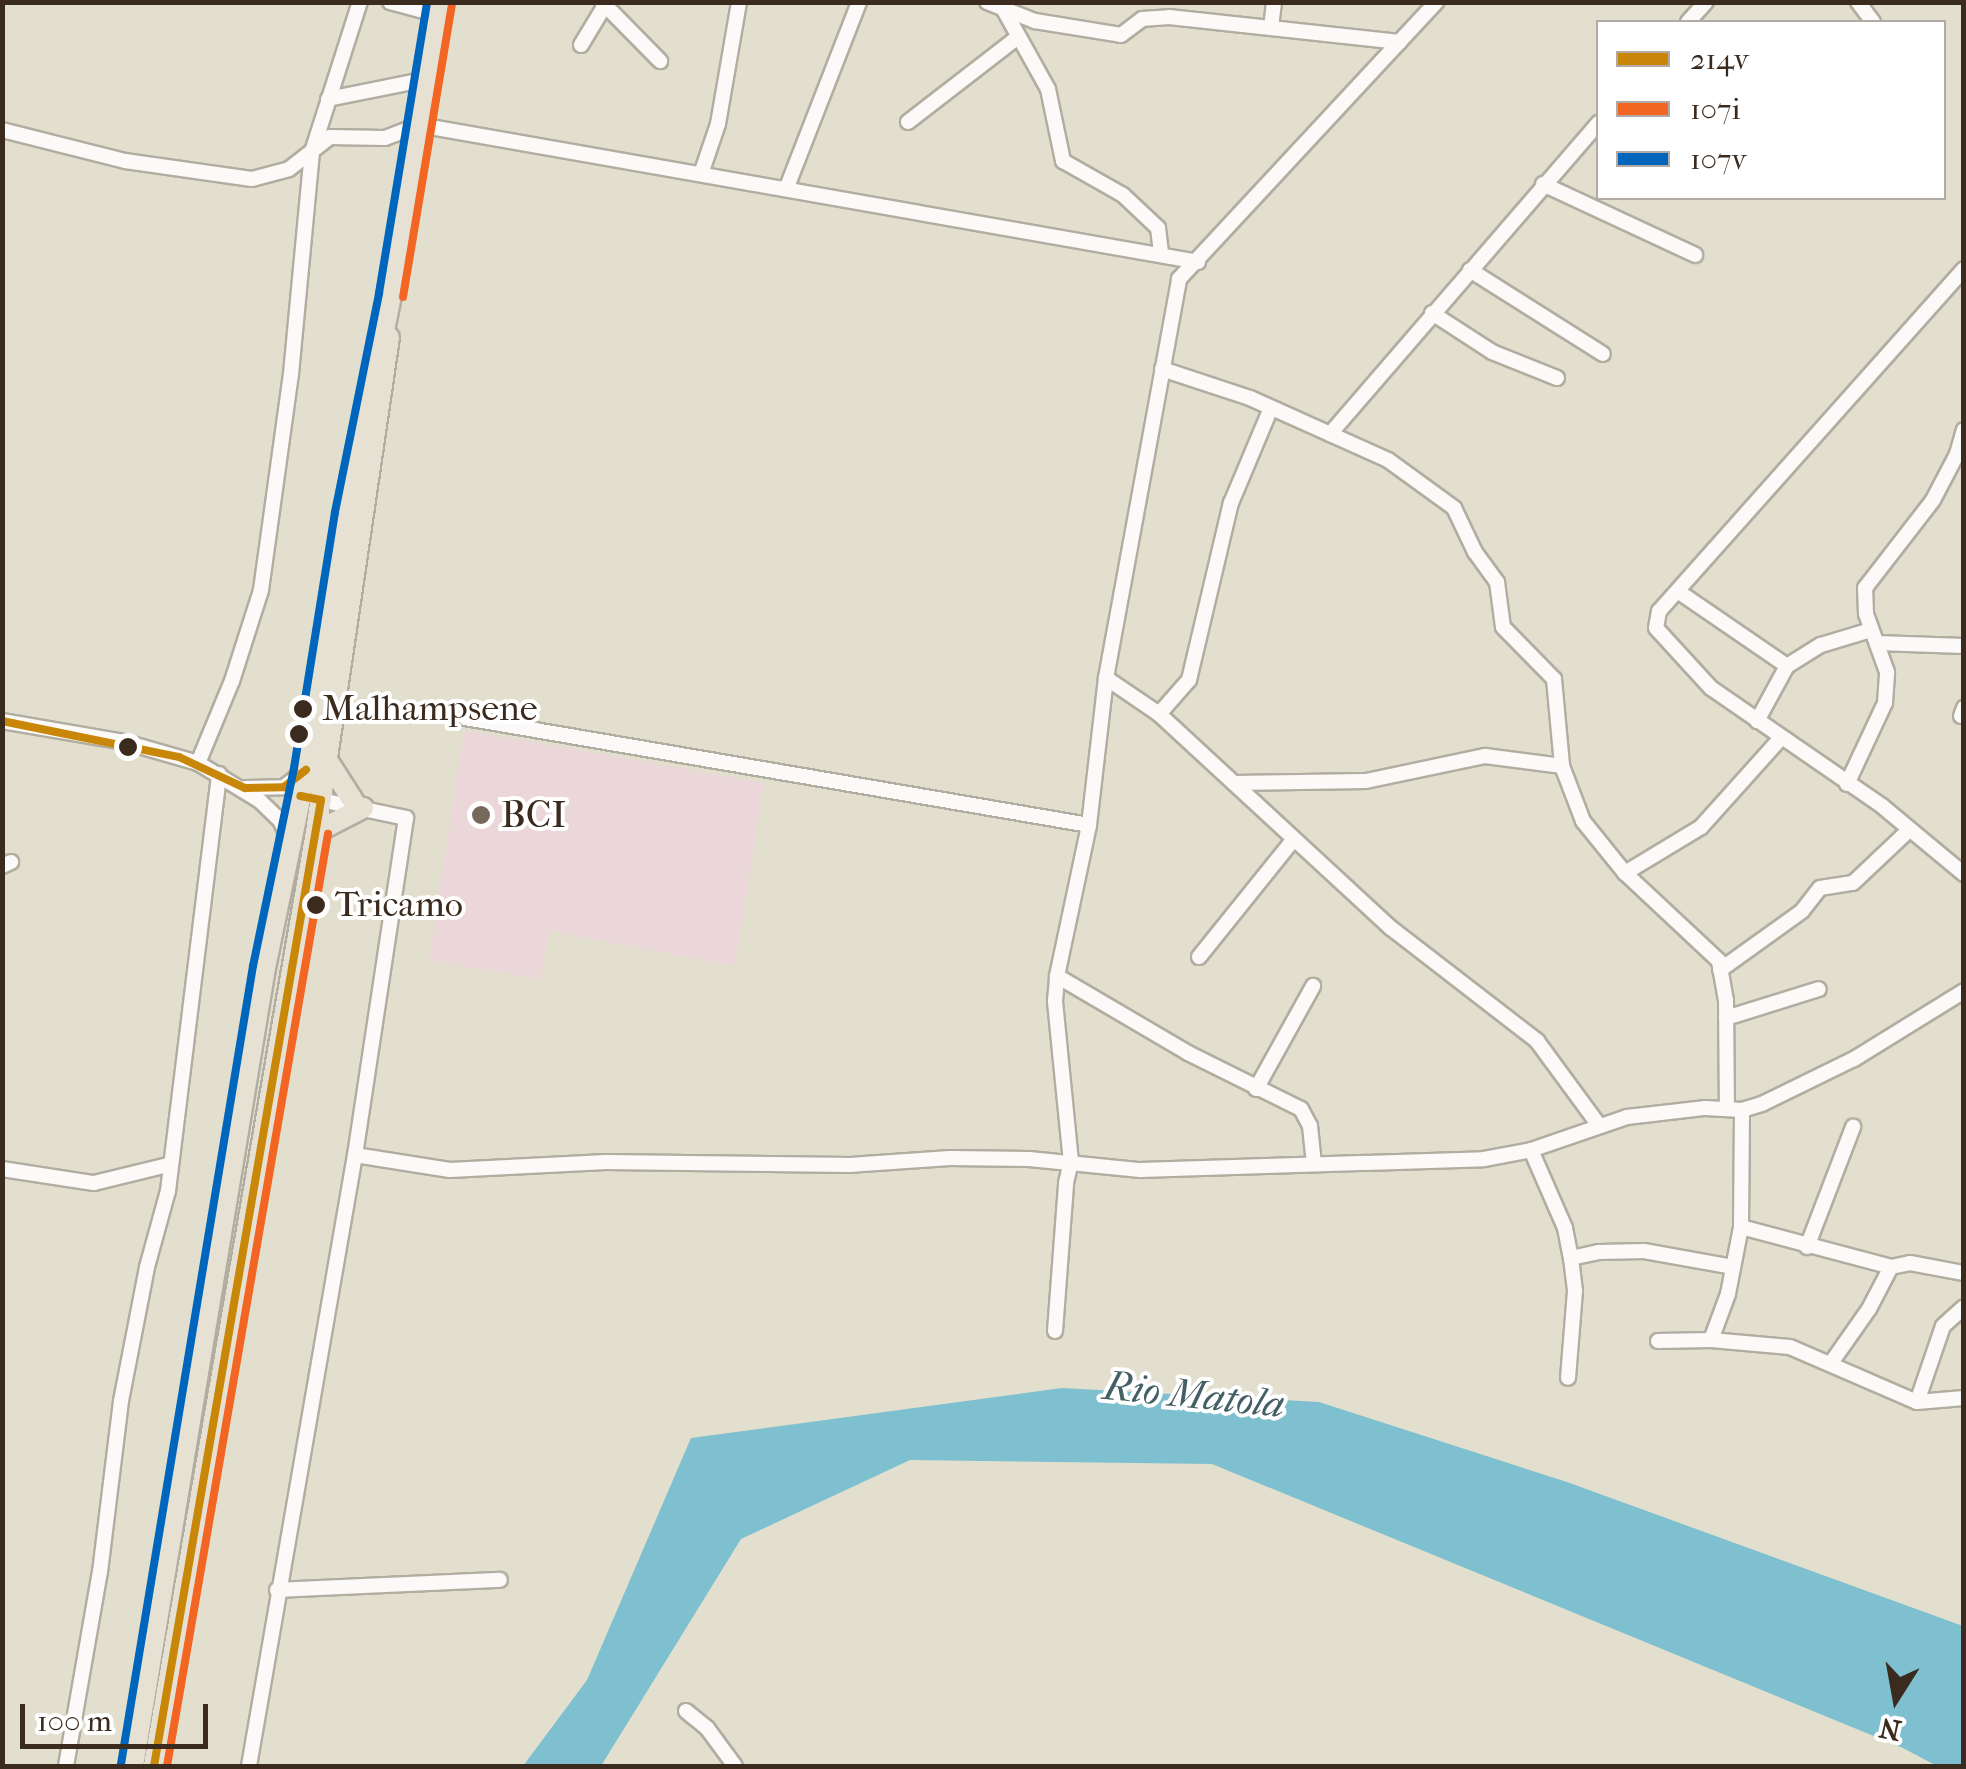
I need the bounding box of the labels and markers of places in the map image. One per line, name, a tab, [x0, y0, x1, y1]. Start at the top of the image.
place label: Malhampsene	[322, 687, 538, 731]
marker: Malhampsene	[293, 699, 313, 719]
unlabelled marker	[289, 724, 309, 744]
unlabelled marker	[118, 737, 138, 757]
place label: BCI	[501, 792, 566, 838]
marker: BCI	[470, 804, 492, 826]
place label: Tricamo	[335, 883, 463, 927]
marker: Tricamo	[306, 895, 326, 915]

